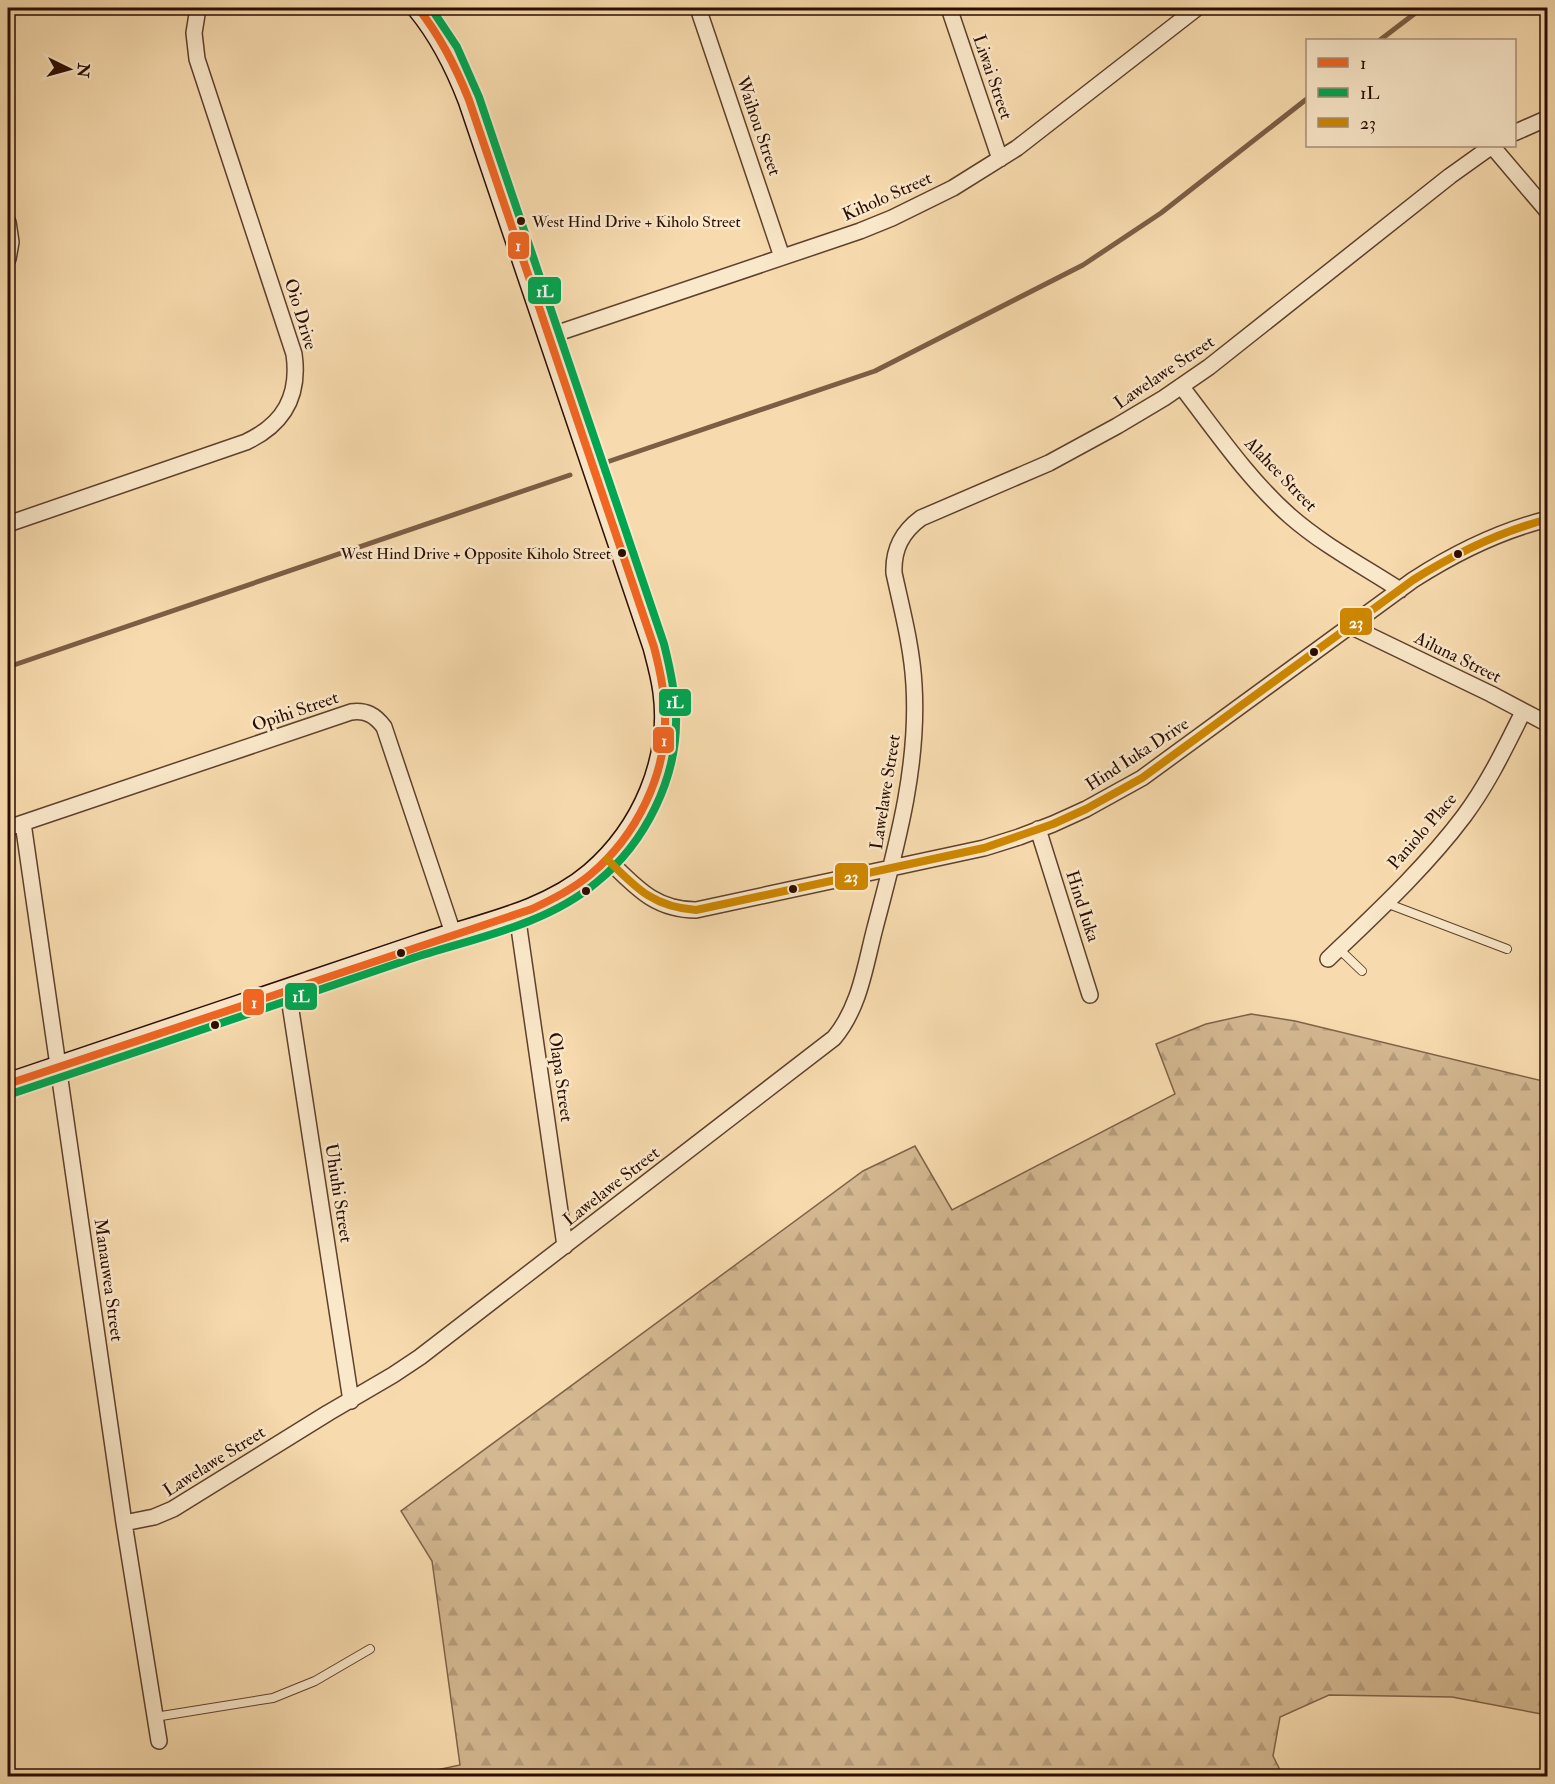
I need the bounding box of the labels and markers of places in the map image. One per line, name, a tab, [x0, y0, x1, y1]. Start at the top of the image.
place label: West Hind Drive + Kiholo Street	[531, 212, 741, 232]
marker: West Hind Drive + Kiholo Street	[515, 215, 527, 227]
place label: West Hind Drive + Opposite Kiholo Street	[340, 544, 611, 565]
marker: West Hind Drive + Opposite Kiholo Street	[616, 547, 628, 559]
unlabelled marker	[1452, 548, 1464, 560]
unlabelled marker	[1308, 646, 1320, 658]
unlabelled marker	[787, 883, 799, 895]
unlabelled marker	[580, 885, 592, 897]
unlabelled marker	[395, 947, 407, 959]
unlabelled marker	[209, 1019, 221, 1031]

